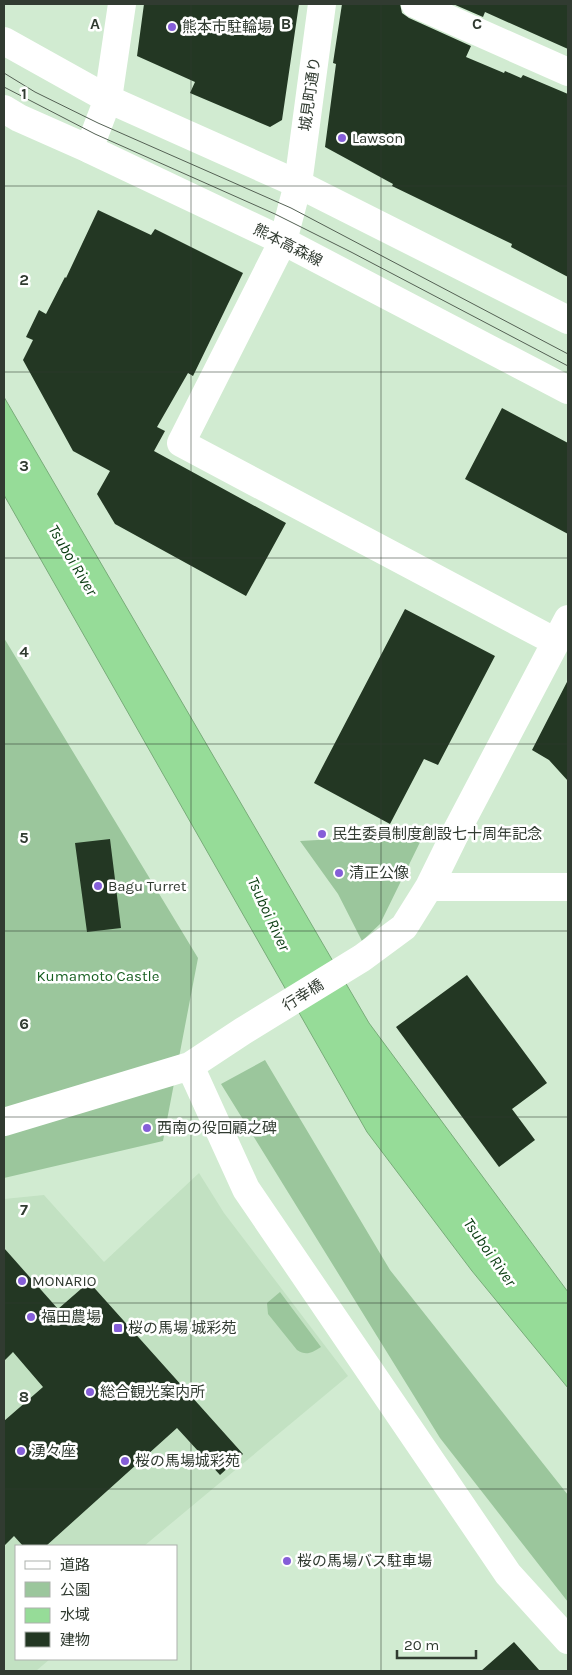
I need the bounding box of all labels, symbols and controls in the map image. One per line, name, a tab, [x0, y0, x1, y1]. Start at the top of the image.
text: A	[90, 14, 100, 33]
text: B	[281, 14, 291, 33]
text: C	[472, 14, 482, 33]
place label: 熊本市駐輪場	[182, 18, 272, 36]
marker: 熊本市駐輪場	[166, 21, 178, 33]
street label: 城見町通り	[296, 56, 324, 132]
text: 1	[21, 84, 27, 103]
place label: Lawson	[352, 129, 403, 147]
marker: Lawson	[336, 132, 348, 144]
street label: 熊本高森線	[250, 220, 326, 270]
text: 2	[19, 270, 29, 289]
text: 3	[19, 456, 29, 475]
water label: Tsuboi River	[44, 521, 102, 599]
text: 4	[19, 642, 29, 661]
place label: 民生委員制度創設七十周年記念	[332, 825, 542, 843]
text: 5	[19, 828, 29, 847]
marker: 民生委員制度創設七十周年記念	[316, 828, 328, 840]
place label: 清正公像	[349, 864, 409, 882]
marker: 清正公像	[333, 867, 345, 879]
water label: Tsuboi River	[244, 874, 295, 954]
place label: Bagu Turret	[108, 877, 187, 895]
marker: Bagu Turret	[92, 880, 104, 892]
park label: Kumamoto Castle	[37, 967, 160, 985]
street label: 行幸橋	[279, 975, 327, 1015]
text: 6	[19, 1014, 29, 1033]
place label: 西南の役回顧之碑	[157, 1119, 277, 1137]
marker: 西南の役回顧之碑	[141, 1122, 153, 1134]
text: 7	[20, 1200, 28, 1219]
water label: Tsuboi River	[459, 1214, 521, 1290]
place label: MONARIO	[32, 1272, 96, 1290]
marker: MONARIO	[16, 1275, 28, 1287]
place label: 福田農場	[41, 1308, 101, 1326]
marker: 福田農場	[25, 1311, 37, 1323]
place label: 桜の馬場 城彩苑	[128, 1319, 237, 1337]
marker: 桜の馬場 城彩苑	[112, 1322, 124, 1334]
place label: 総合観光案内所	[100, 1383, 205, 1401]
marker: 総合観光案内所	[84, 1386, 96, 1398]
text: 8	[19, 1387, 29, 1406]
place label: 湧々座	[31, 1442, 76, 1460]
marker: 湧々座	[15, 1445, 27, 1457]
place label: 桜の馬場城彩苑	[135, 1452, 240, 1470]
marker: 桜の馬場城彩苑	[119, 1455, 131, 1467]
legend	[15, 1545, 178, 1660]
place label: 桜の馬場バス駐車場	[297, 1552, 432, 1570]
marker: 桜の馬場バス駐車場	[281, 1555, 293, 1567]
text: 道路	[60, 1556, 90, 1574]
text: 公園	[60, 1581, 90, 1599]
text: 水域	[60, 1606, 90, 1624]
scale bar	[397, 1628, 476, 1660]
text: 建物	[60, 1631, 90, 1649]
text: 20 m	[404, 1636, 439, 1654]

